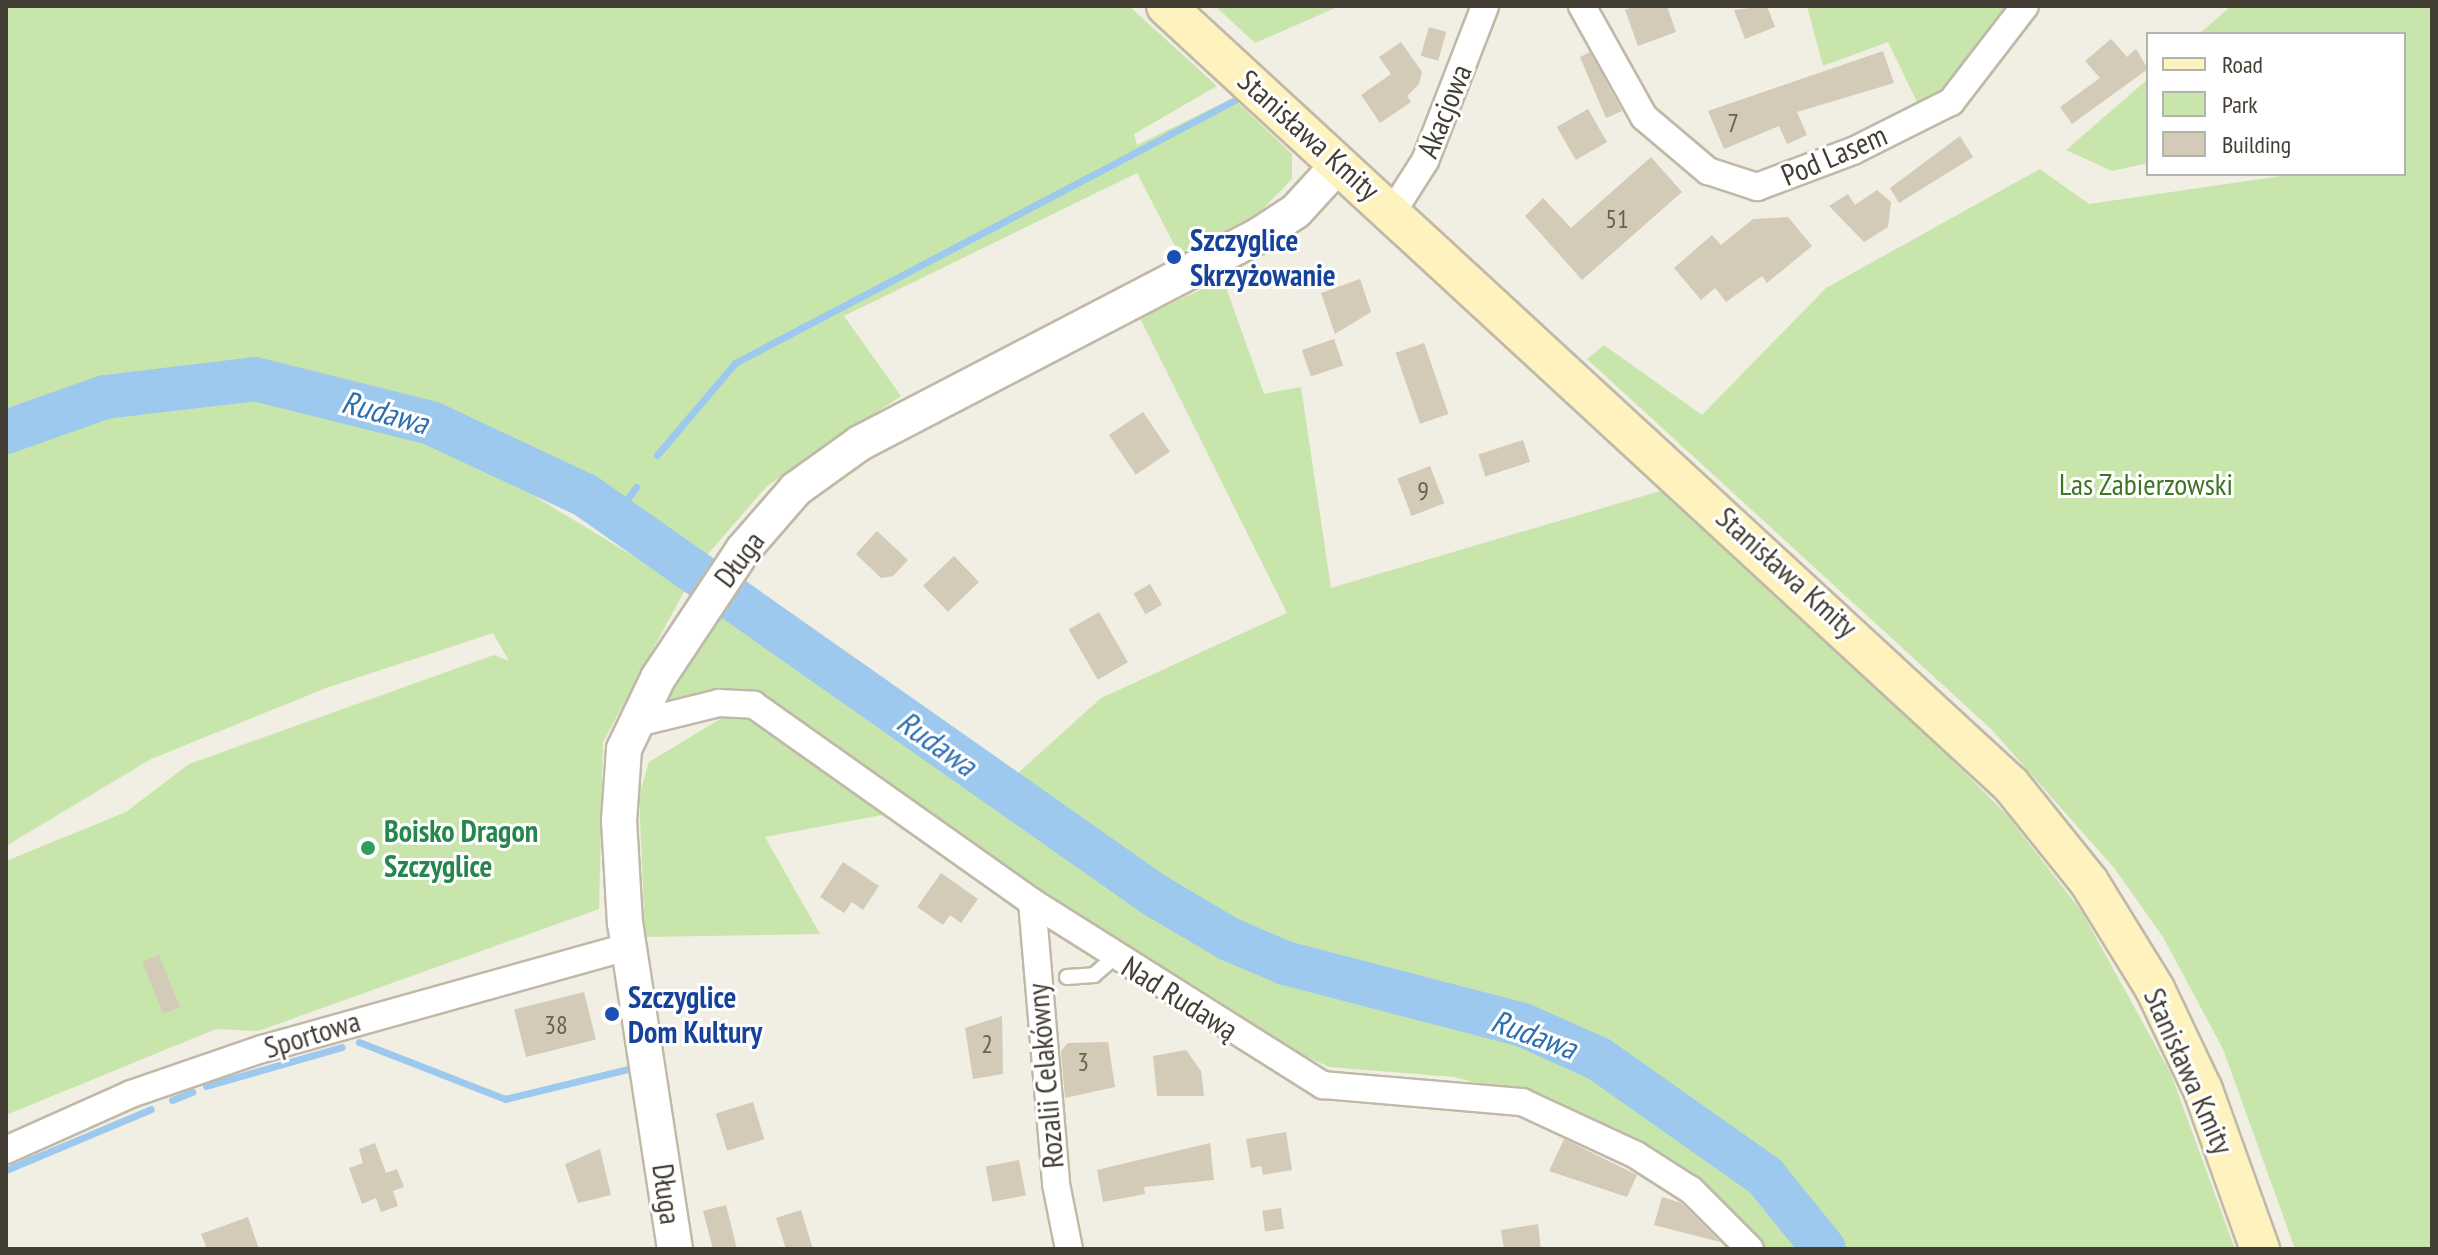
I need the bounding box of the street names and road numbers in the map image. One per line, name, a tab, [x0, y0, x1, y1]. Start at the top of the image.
street label: Akacjowa	[1409, 59, 1479, 163]
street label: Stanisława Kmity	[1231, 62, 1387, 208]
street label: Pod Lasem	[1776, 117, 1892, 193]
street label: Stanisława Kmity	[1709, 499, 1865, 645]
street label: Długa	[706, 524, 772, 594]
street label: Nad Rudawą	[1116, 948, 1244, 1048]
street label: Rozalii Celakówny	[1019, 982, 1071, 1170]
street label: Stanisława Kmity	[2136, 983, 2242, 1159]
street label: Sportowa	[260, 1002, 364, 1066]
street label: Długa	[645, 1161, 689, 1227]

